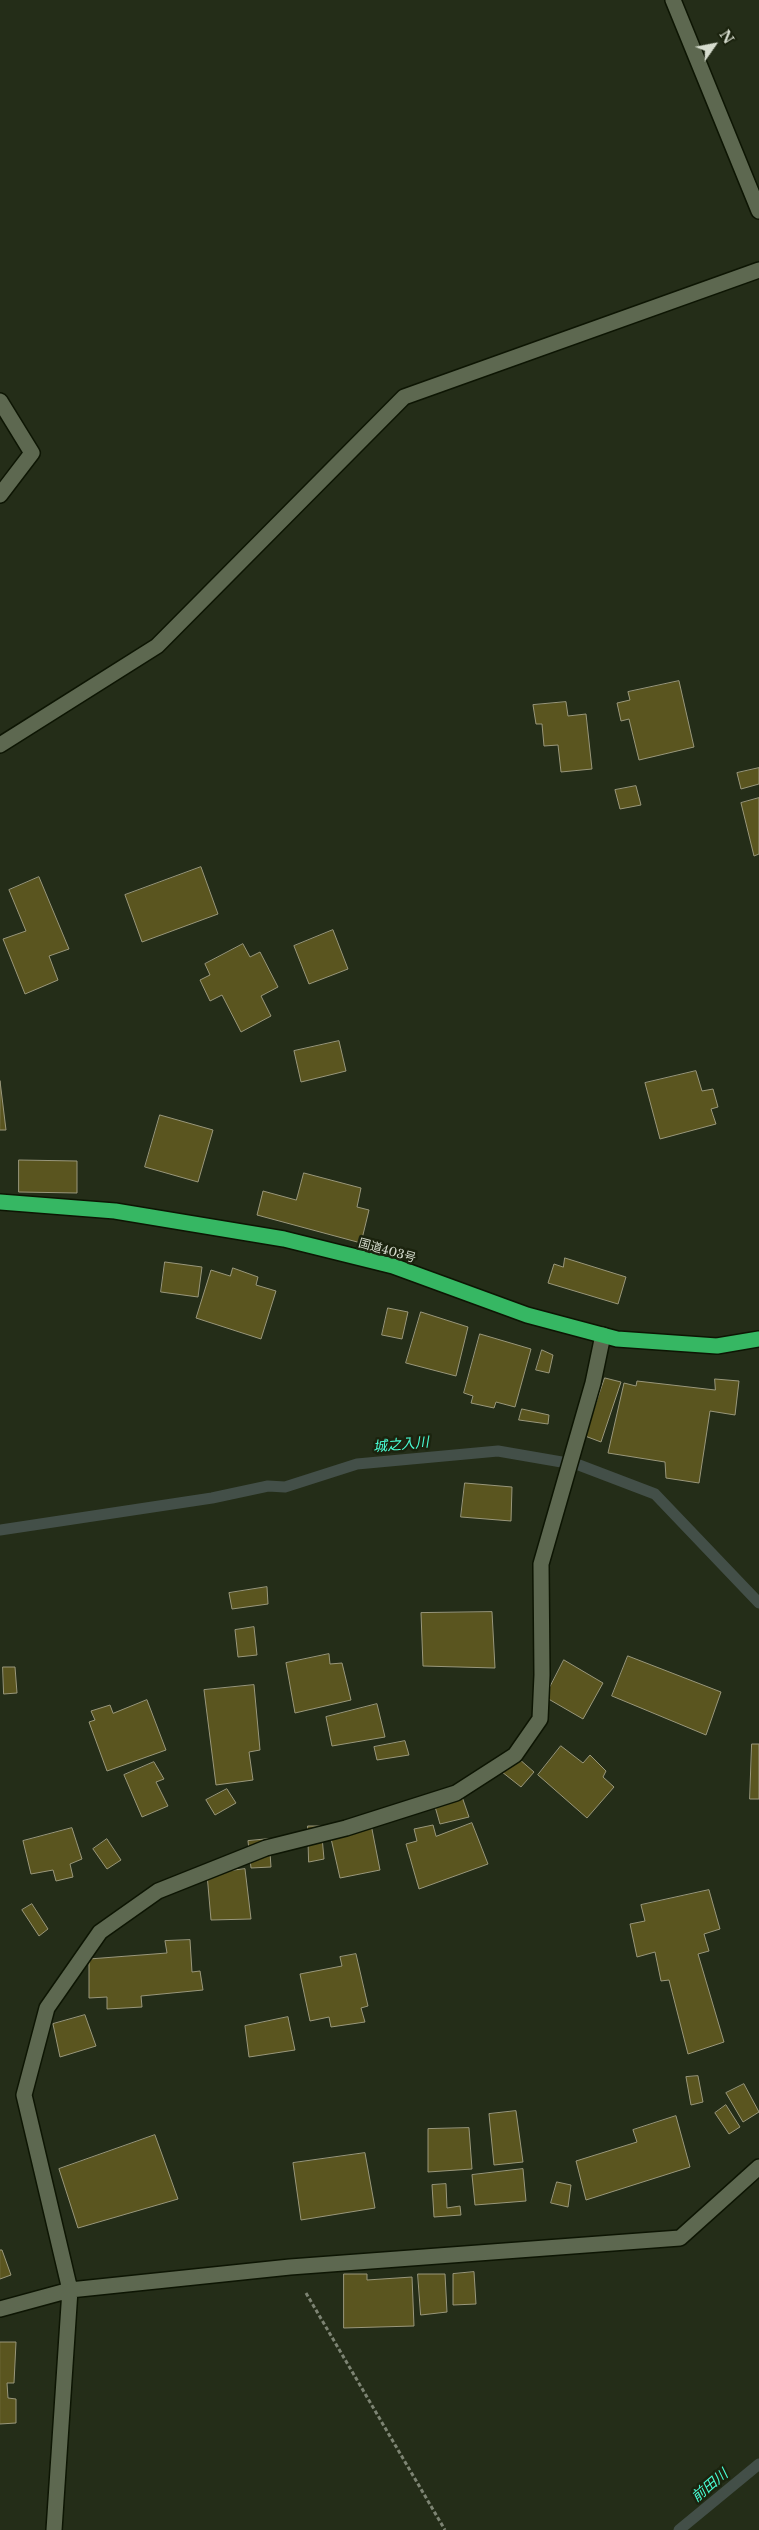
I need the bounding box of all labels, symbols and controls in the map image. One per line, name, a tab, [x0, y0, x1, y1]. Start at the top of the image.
north arrow	[689, 20, 739, 70]
text: N	[715, 26, 738, 47]
street label: 国道403号	[357, 1236, 417, 1266]
water label: 城之入川	[372, 1434, 430, 1456]
water label: 前田川	[689, 2466, 731, 2506]

